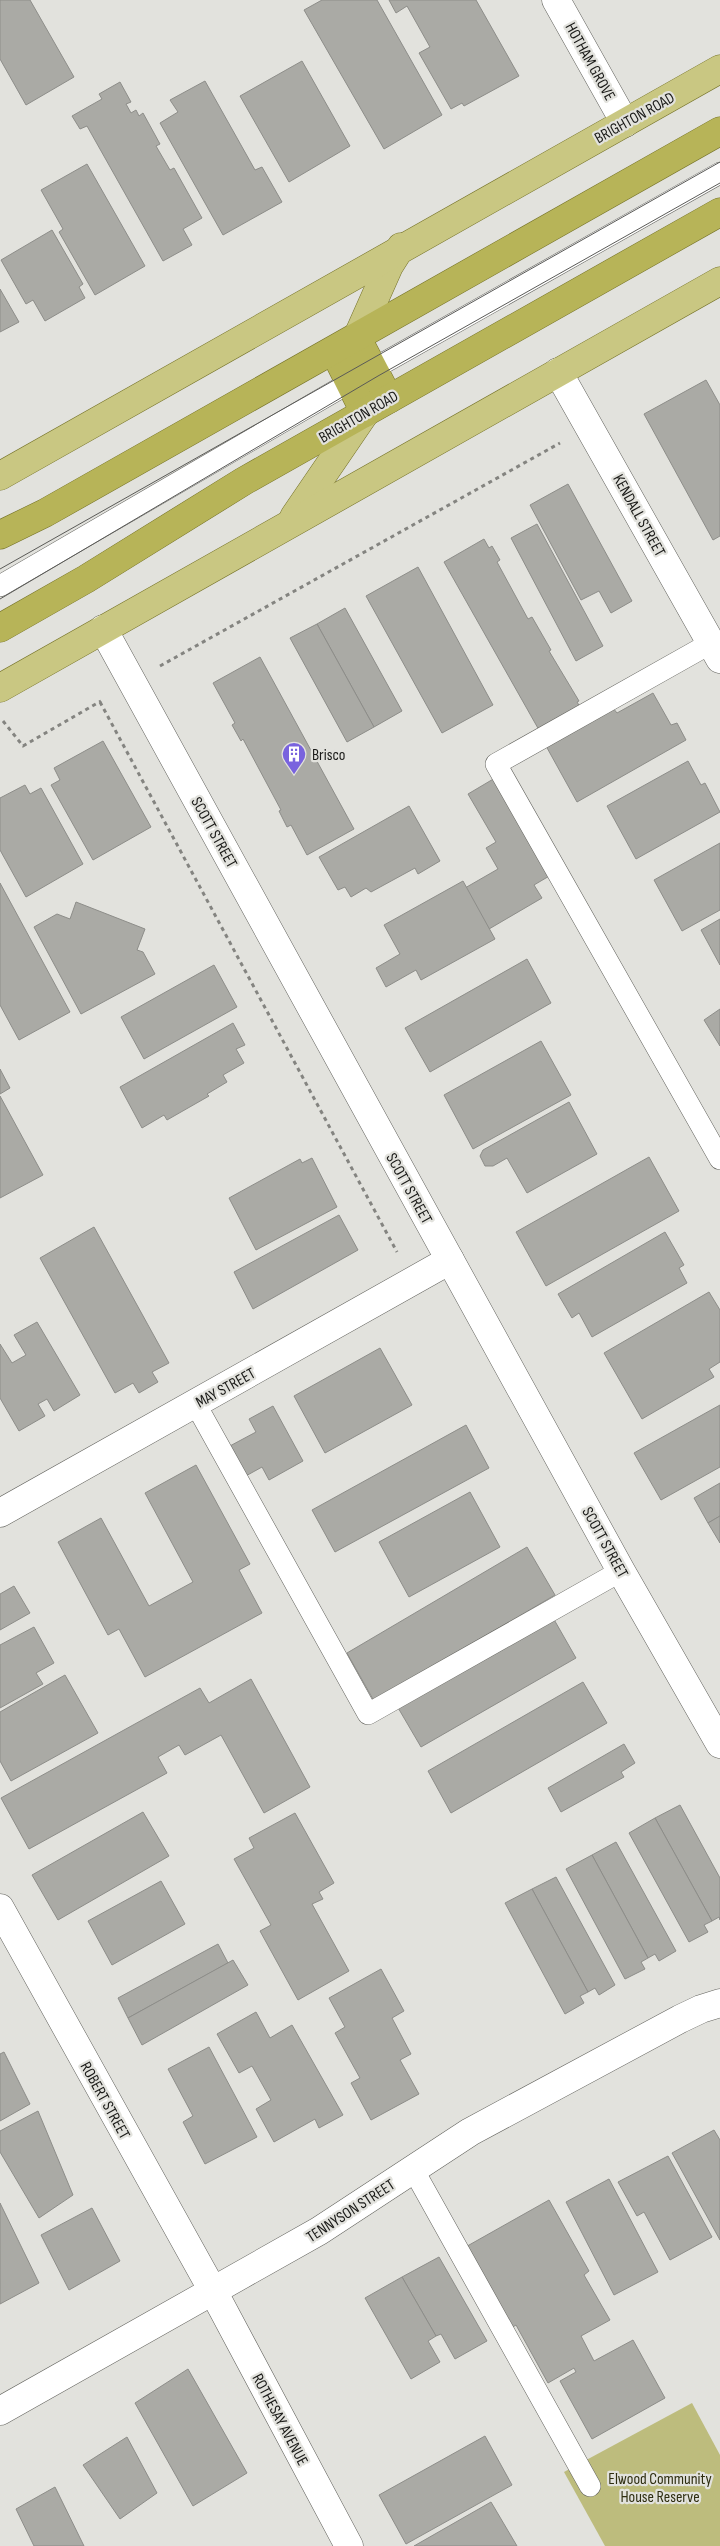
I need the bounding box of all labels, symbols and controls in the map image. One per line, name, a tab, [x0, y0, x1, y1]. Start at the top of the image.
street label: HOTHAM GROVE	[560, 19, 619, 104]
street label: BRIGHTON ROAD	[591, 88, 678, 148]
street label: BRIGHTON ROAD	[316, 387, 402, 448]
street label: KENDALL STREET	[608, 471, 669, 561]
building icon: Brisco	[281, 741, 307, 775]
place label: Brisco	[312, 746, 345, 765]
street label: SCOTT STREET	[186, 794, 241, 872]
street label: SCOTT STREET	[381, 1150, 436, 1228]
street label: MAY STREET	[193, 1364, 259, 1412]
street label: SCOTT STREET	[577, 1504, 632, 1582]
street label: ROBERT STREET	[76, 2059, 134, 2143]
street label: TENNYSON STREET	[303, 2175, 399, 2247]
street label: ROTHESAY AVENUE	[248, 2371, 312, 2469]
park label: Elwood Community House Reserve	[608, 2470, 712, 2507]

